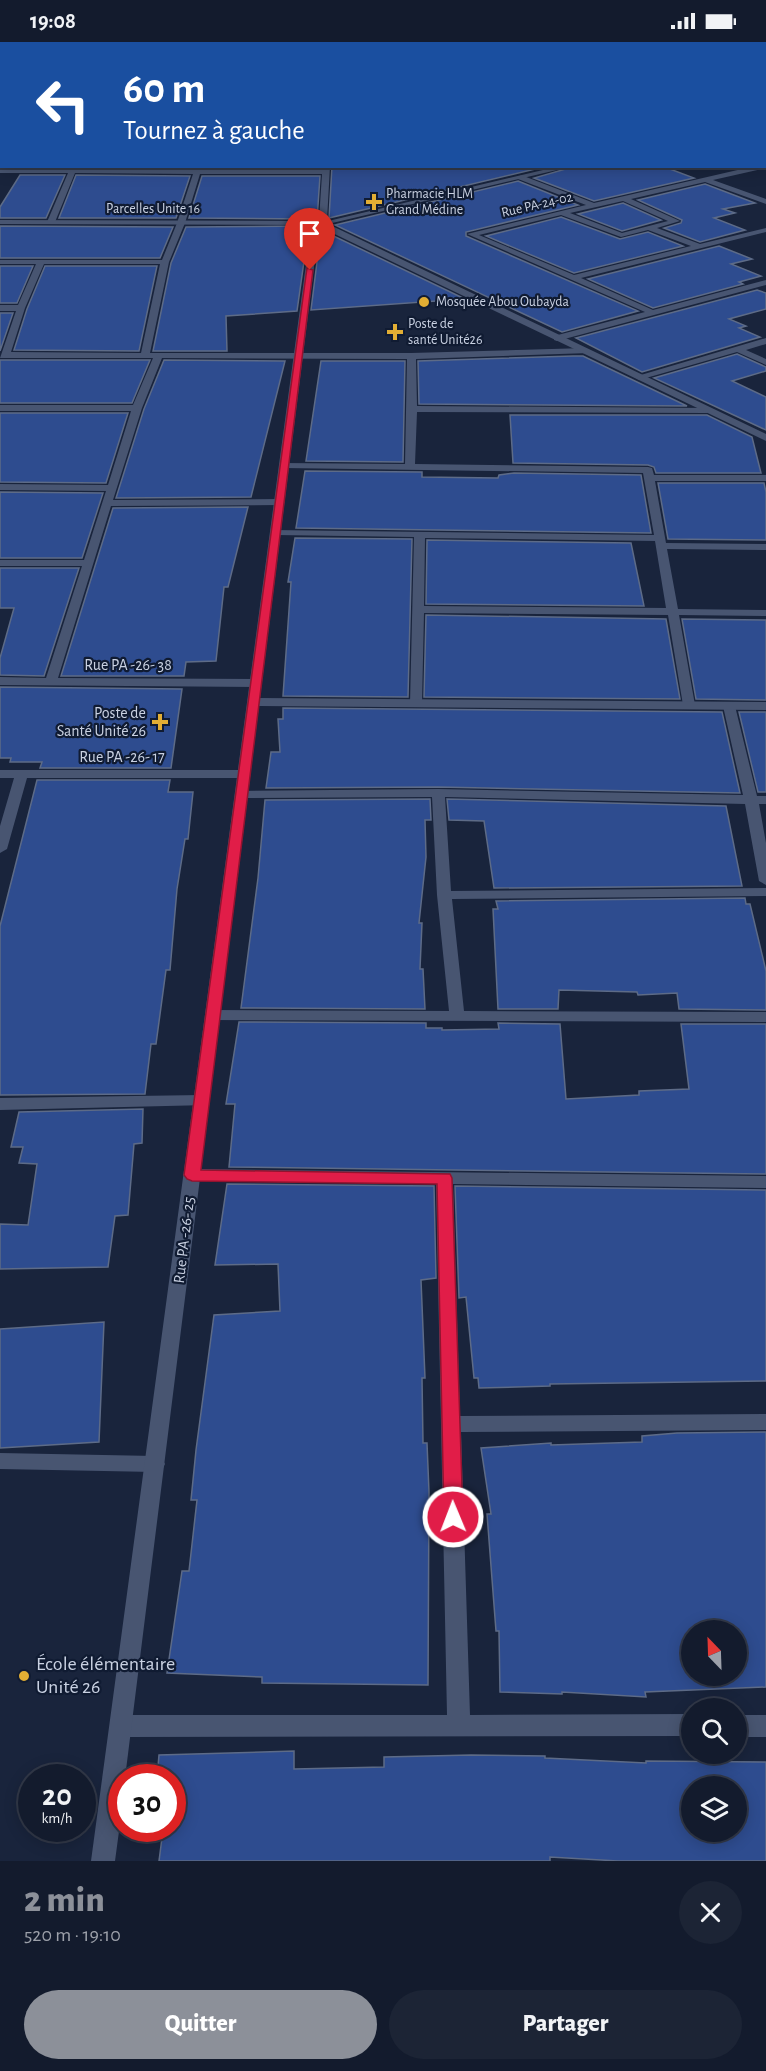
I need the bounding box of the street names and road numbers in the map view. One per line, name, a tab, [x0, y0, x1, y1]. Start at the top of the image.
street label: Rue PA-24-02	[500, 190, 574, 220]
street label: Parcelles Unite 16	[106, 202, 200, 216]
street label: Rue PA -26- 38	[84, 657, 172, 673]
street label: Rue PA -26- 17	[79, 749, 165, 765]
street label: Rue PA -26- 25	[171, 1196, 197, 1284]

